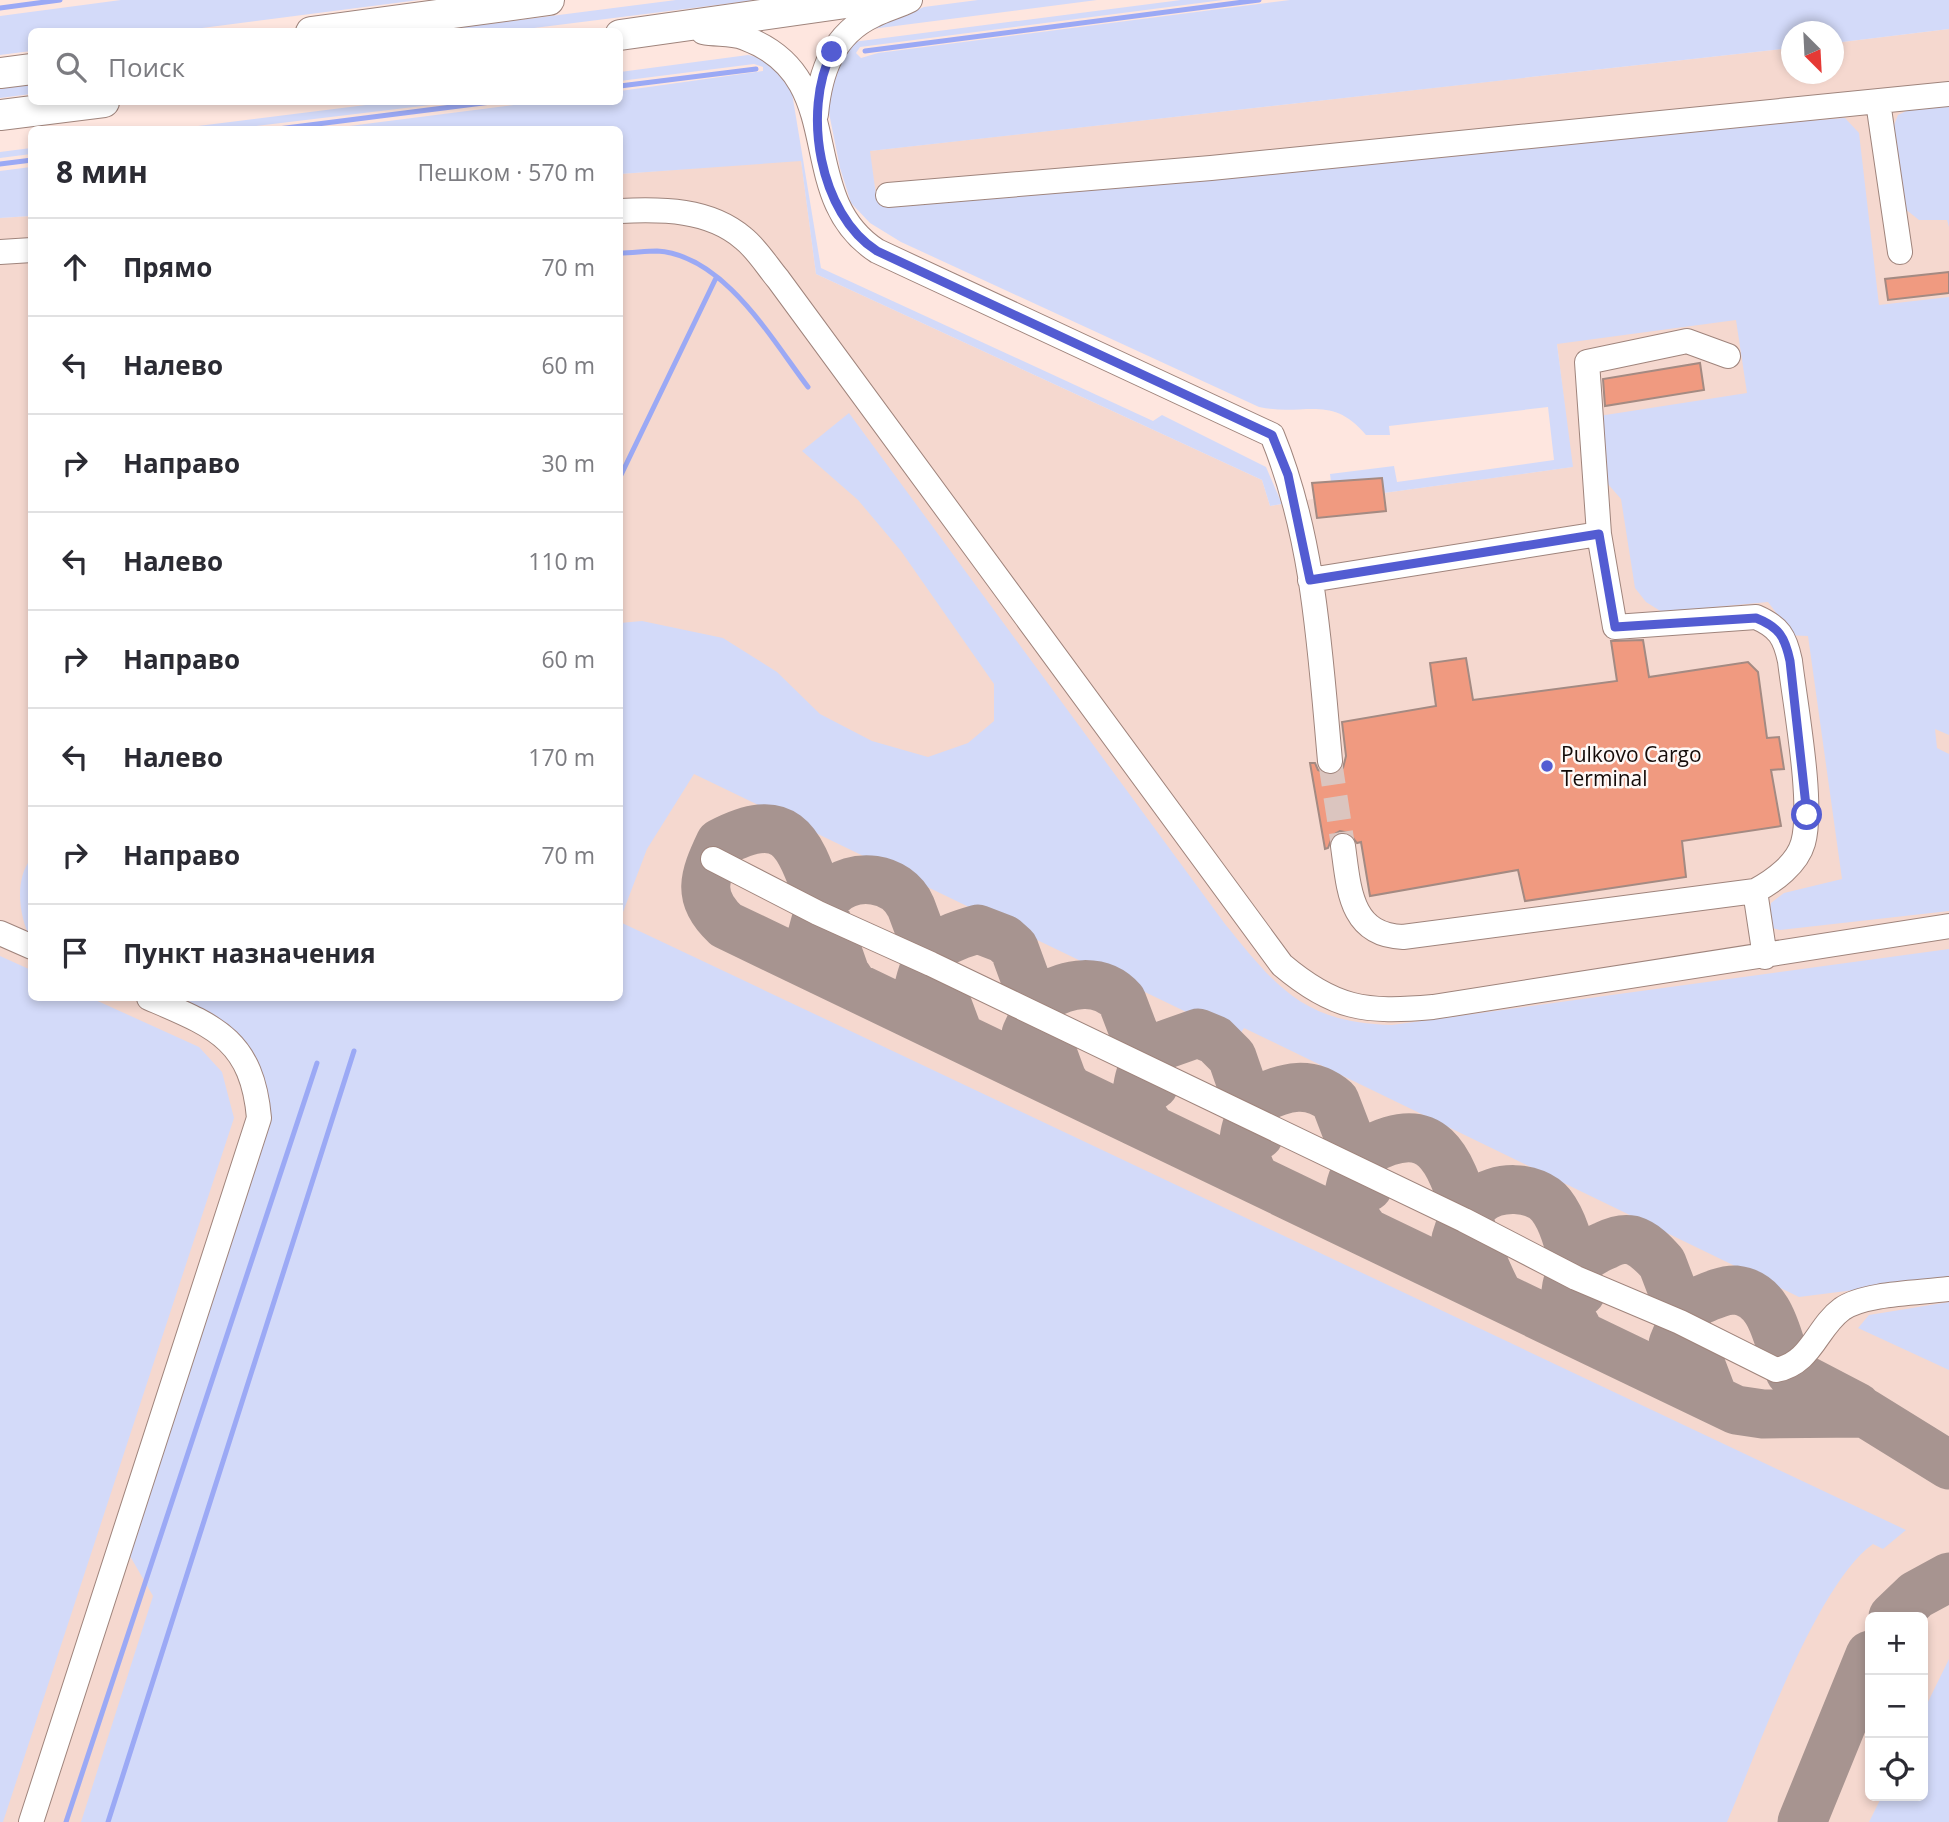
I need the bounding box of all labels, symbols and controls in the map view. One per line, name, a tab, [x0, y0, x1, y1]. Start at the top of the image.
north arrow	[1781, 21, 1844, 84]
search box	[28, 28, 623, 105]
route end	[816, 36, 847, 67]
icon: search	[52, 48, 90, 86]
text: Поиск	[108, 49, 185, 85]
text: 8 мин	[56, 151, 148, 192]
text: Пешком · 570 m	[418, 156, 595, 188]
icon: ahead	[56, 248, 94, 286]
text: Прямо	[123, 249, 212, 285]
text: 70 m	[541, 251, 595, 283]
icon: left	[56, 346, 94, 384]
text: Налево	[123, 347, 223, 383]
text: 60 m	[541, 349, 595, 381]
icon: right	[56, 444, 94, 482]
text: Направо	[123, 445, 240, 481]
text: 30 m	[541, 447, 595, 479]
icon: left	[56, 542, 94, 580]
text: Налево	[123, 543, 223, 579]
text: 110 m	[528, 545, 595, 577]
icon: right	[56, 640, 94, 678]
text: Направо	[123, 641, 240, 677]
text: 60 m	[541, 643, 595, 675]
icon: left	[56, 738, 94, 776]
text: Налево	[123, 739, 223, 775]
place label: Pulkovo Cargo Terminal	[1561, 740, 1702, 792]
text: 170 m	[528, 741, 595, 773]
marker: Pulkovo Cargo Terminal	[1539, 758, 1555, 774]
route start	[1791, 799, 1822, 830]
icon: right	[56, 836, 94, 874]
text: Направо	[123, 837, 240, 873]
text: 70 m	[541, 839, 595, 871]
icon: arrive	[56, 934, 94, 972]
text: Пункт назначения	[123, 935, 376, 971]
map controls	[1865, 1612, 1928, 1801]
button: +	[1865, 1612, 1928, 1675]
button: −	[1865, 1675, 1928, 1738]
button: locate	[1865, 1738, 1928, 1801]

